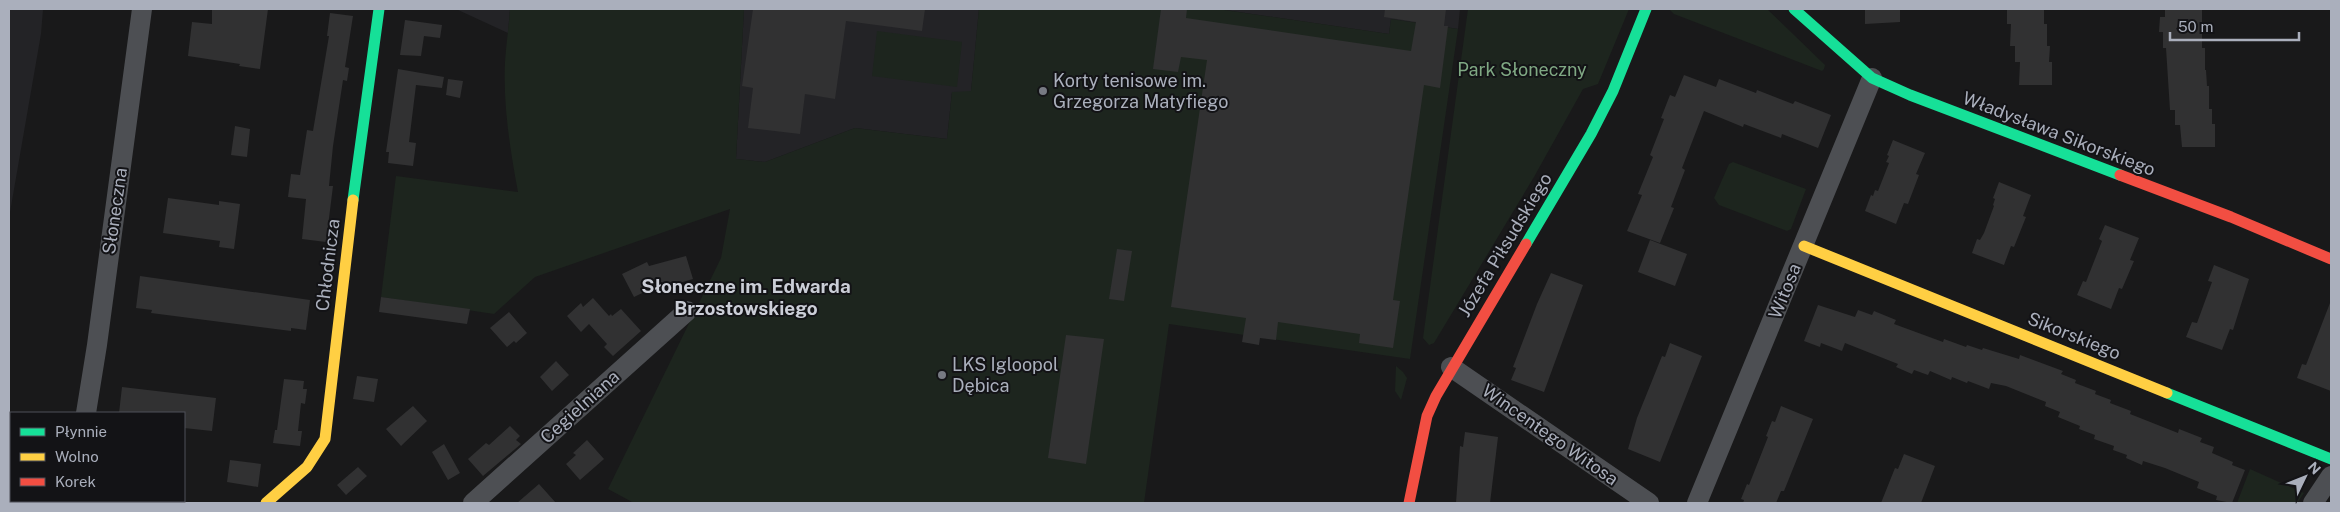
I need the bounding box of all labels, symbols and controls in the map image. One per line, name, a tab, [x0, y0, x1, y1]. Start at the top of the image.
scale bar	[2170, 10, 2299, 42]
text: 50 m	[2178, 18, 2213, 35]
park label: Park Słoneczny	[1457, 59, 1587, 80]
place label: Korty tenisowe im. Grzegorza Matyfiego	[1053, 70, 1228, 112]
marker: Korty tenisowe im. Grzegorza Matyfiego	[1037, 85, 1049, 97]
street label: Władysława Sikorskiego	[1960, 87, 2158, 180]
street label: Słoneczna	[98, 166, 131, 256]
street label: Józefa Piłsudskiego	[1453, 169, 1556, 321]
street label: Chłodnicza	[311, 218, 344, 312]
street label: Witosa	[1764, 260, 1805, 321]
district label: Słoneczne im. Edwarda Brzostowskiego	[641, 275, 851, 319]
street label: Sikorskiego	[2025, 307, 2124, 364]
place label: LKS Igloopol Dębica	[952, 354, 1058, 396]
street label: Cegielniana	[536, 366, 623, 447]
marker: LKS Igloopol Dębica	[936, 369, 948, 381]
street label: Wincentego Witosa	[1478, 380, 1622, 489]
legend	[10, 412, 185, 502]
text: Płynnie	[55, 423, 107, 440]
text: Wolno	[55, 448, 99, 465]
north arrow	[2280, 452, 2330, 502]
text: N	[2305, 459, 2324, 478]
text: Korek	[55, 473, 96, 490]

